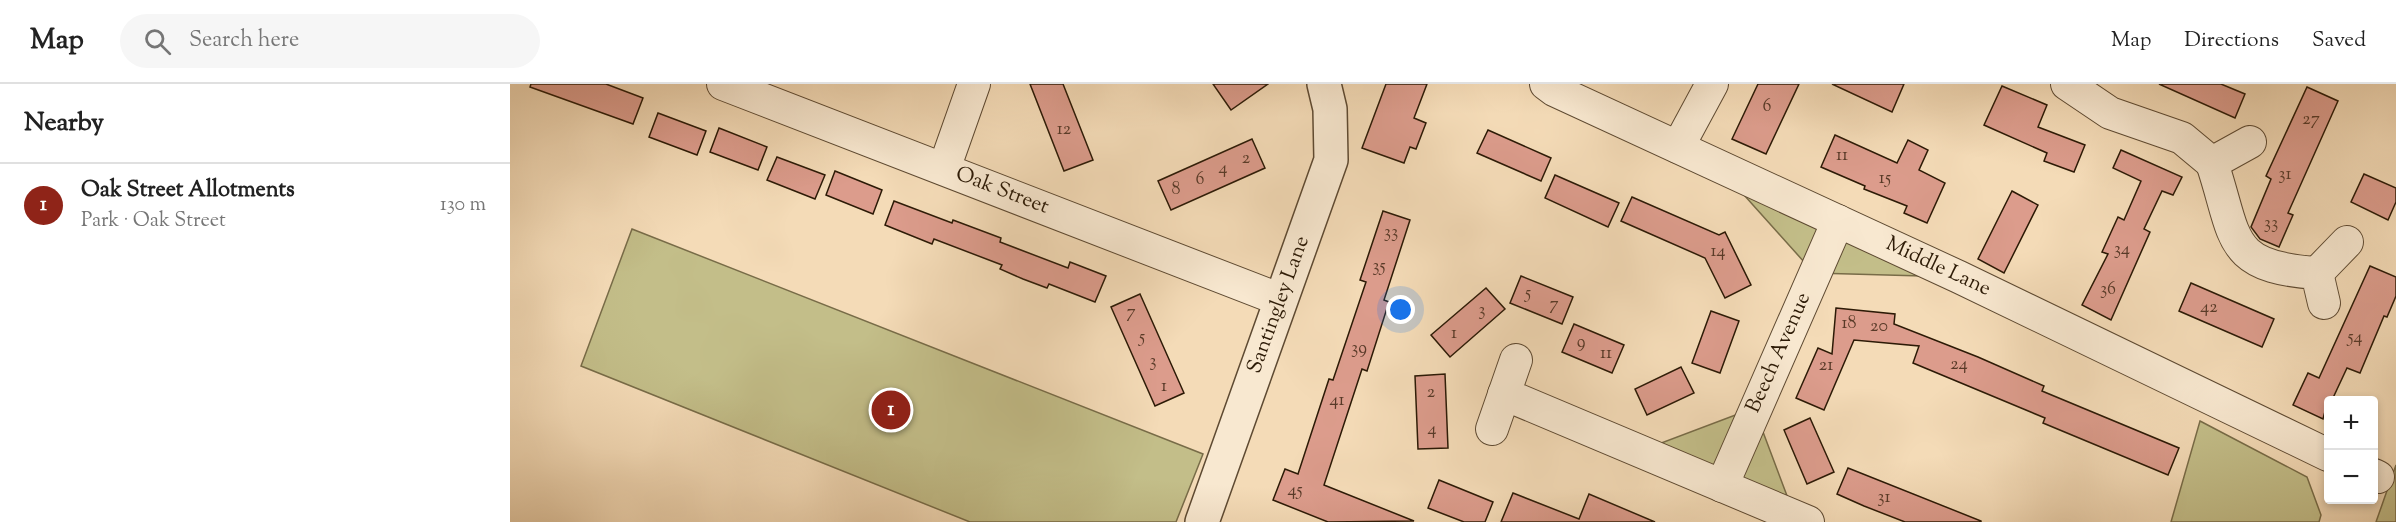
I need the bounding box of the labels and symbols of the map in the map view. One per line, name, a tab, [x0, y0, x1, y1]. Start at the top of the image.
house number: 6	[1763, 94, 1772, 120]
house number: 27	[2302, 107, 2320, 133]
house number: 12	[1057, 117, 1072, 143]
house number: 11	[1836, 143, 1848, 169]
house number: 2	[1242, 146, 1251, 172]
house number: 4	[1218, 156, 1228, 182]
street label: Oak Street	[951, 159, 1053, 223]
house number: 31	[2278, 162, 2292, 188]
house number: 15	[1879, 166, 1891, 192]
house number: 6	[1196, 167, 1205, 193]
house number: 8	[1172, 177, 1181, 203]
house number: 33	[2264, 211, 2278, 237]
house number: 33	[1384, 220, 1398, 246]
street label: Middle Lane	[1880, 230, 1996, 304]
street label: Santingley Lane	[1240, 232, 1318, 378]
house number: 34	[2114, 237, 2130, 263]
house number: 14	[1710, 239, 1726, 265]
house number: 35	[1372, 254, 1386, 280]
house number: 36	[2100, 277, 2116, 303]
house number: 5	[1524, 281, 1531, 307]
street label: Beech Avenue	[1739, 288, 1819, 418]
house number: 7	[1549, 292, 1559, 318]
your location	[1386, 295, 1415, 324]
house number: 42	[2200, 295, 2218, 321]
house number: 3	[1478, 298, 1486, 324]
house number: 7	[1126, 300, 1136, 326]
house number: 18	[1841, 311, 1857, 337]
house number: 20	[1870, 314, 1888, 340]
house number: 1	[1451, 321, 1457, 347]
house number: 5	[1138, 325, 1145, 351]
house number: 54	[2346, 325, 2363, 351]
house number: 9	[1577, 330, 1586, 356]
house number: 39	[1351, 336, 1367, 362]
house number: 11	[1600, 341, 1612, 367]
house number: 3	[1149, 349, 1157, 375]
house number: 24	[1950, 352, 1968, 378]
house number: 21	[1819, 353, 1833, 379]
house number: 1	[1161, 374, 1167, 400]
house number: 2	[1427, 380, 1436, 406]
pin: 1	[872, 388, 910, 432]
house number: 41	[1329, 388, 1345, 414]
house number: 4	[1427, 417, 1437, 443]
house number: 45	[1287, 478, 1303, 504]
house number: 31	[1877, 485, 1891, 511]

